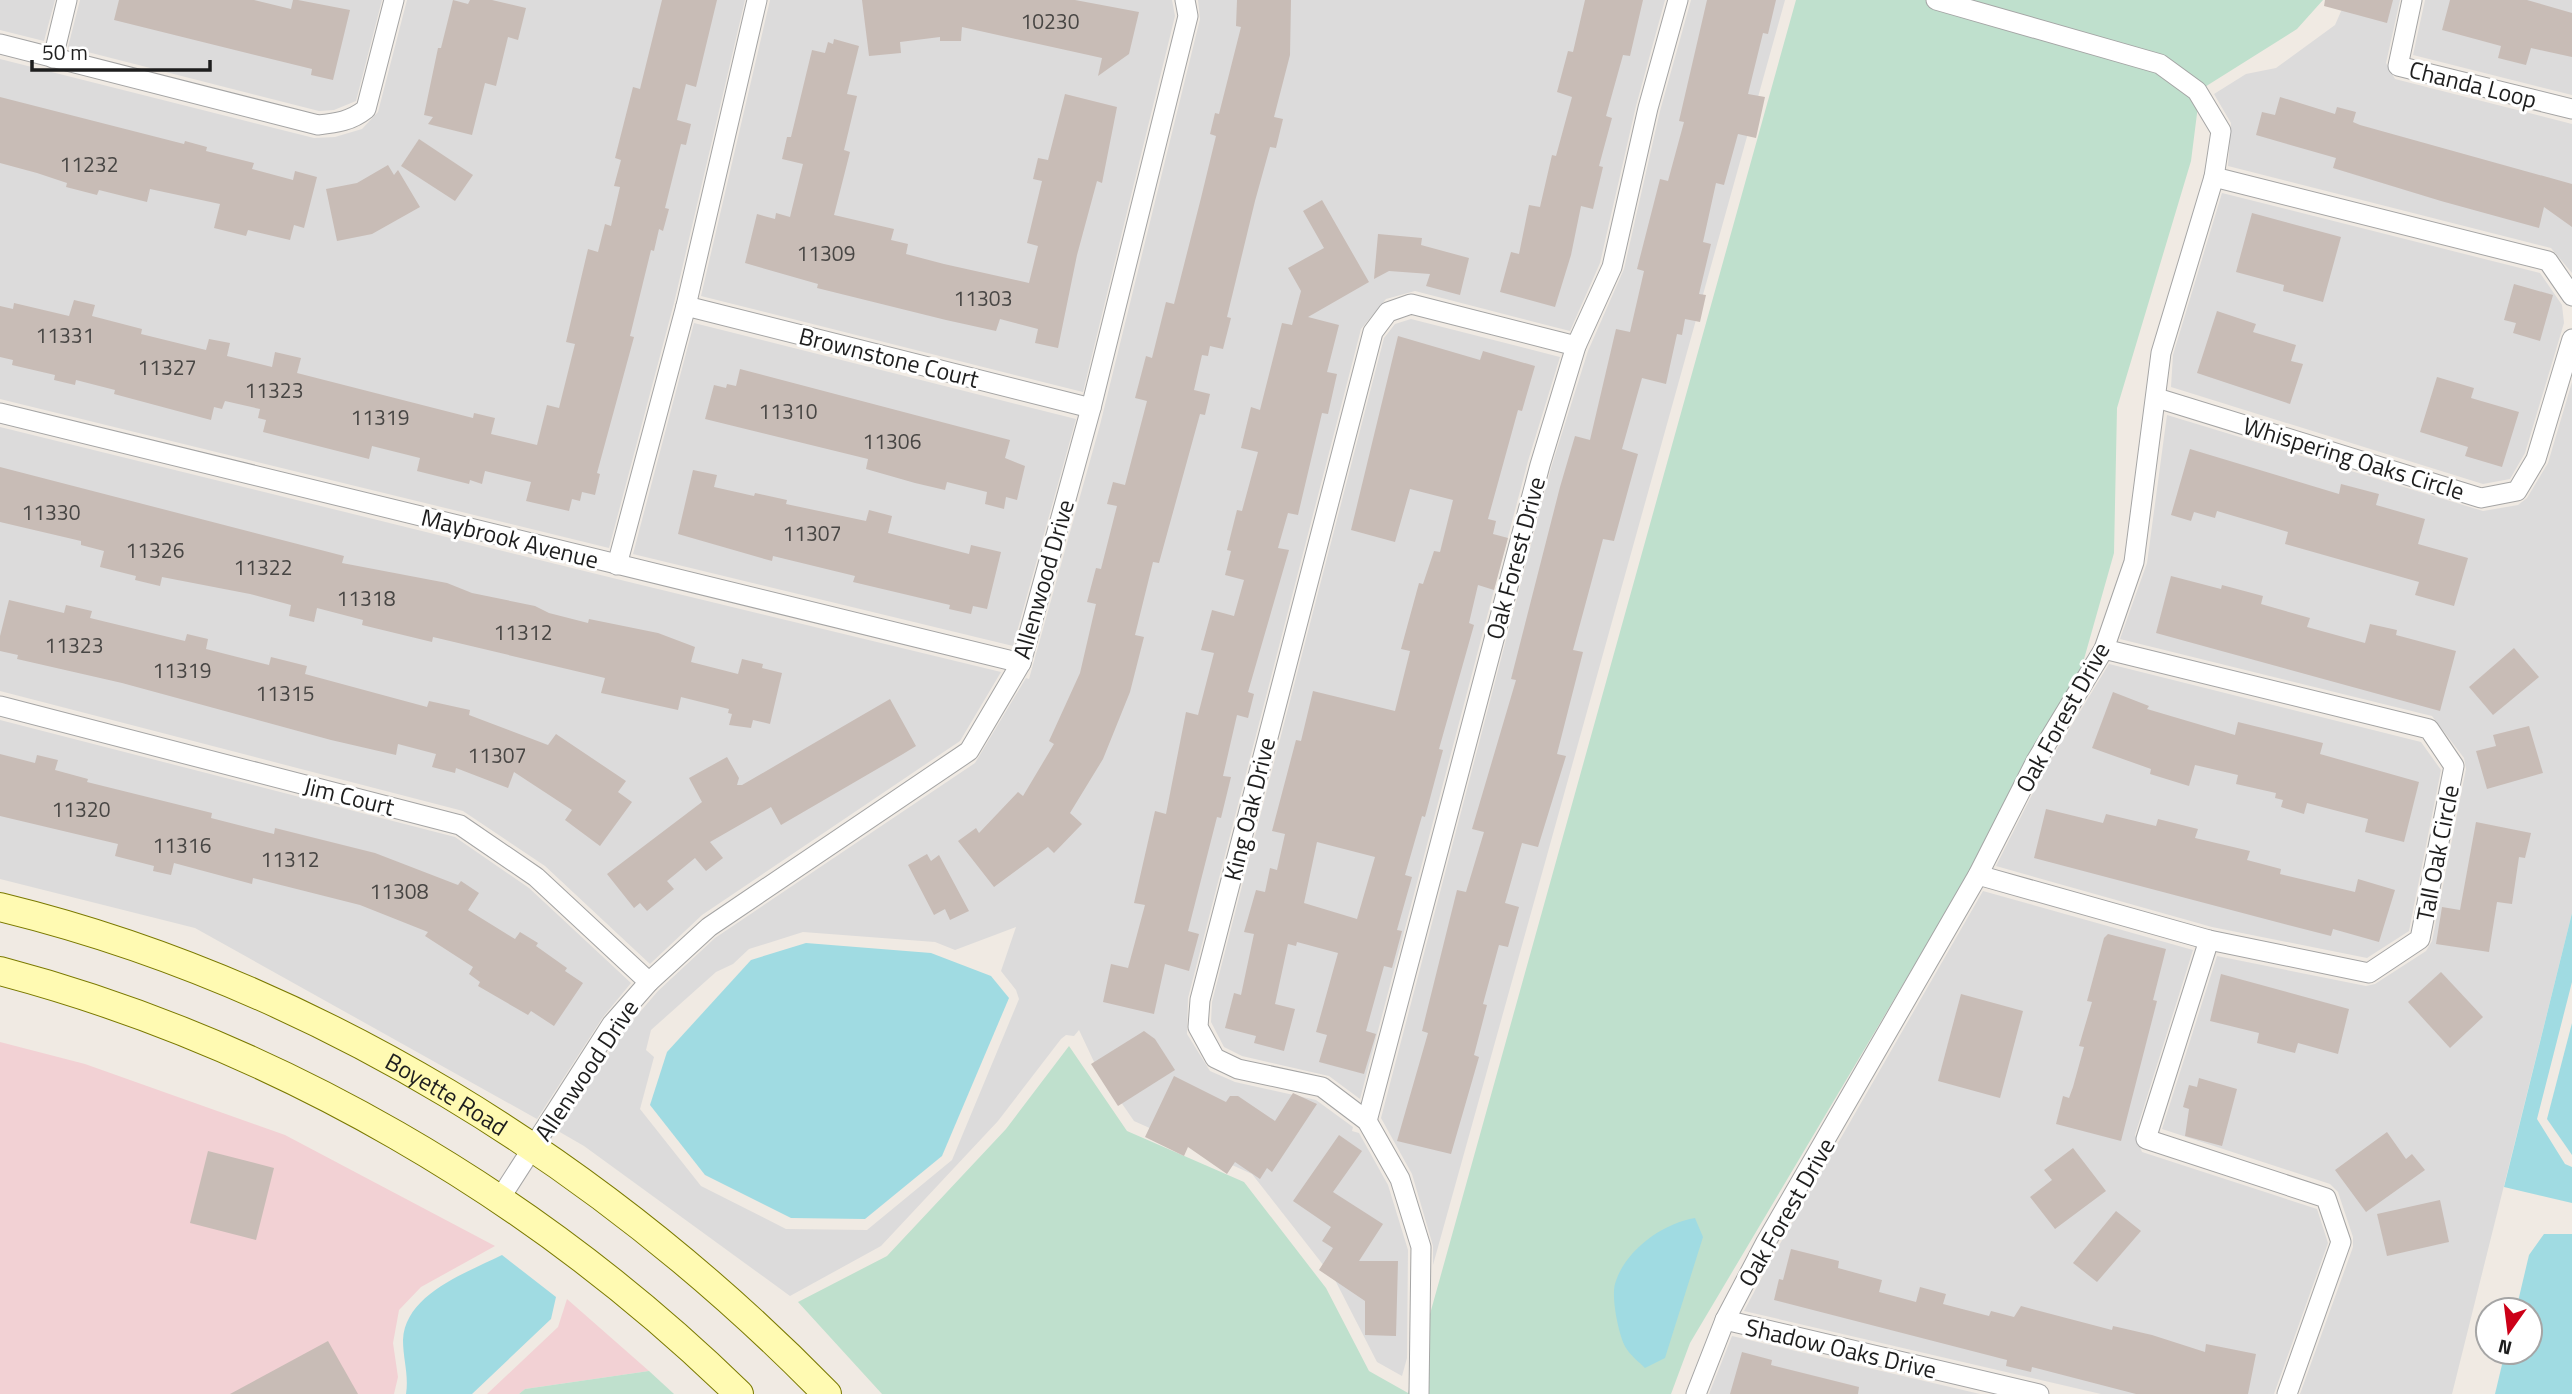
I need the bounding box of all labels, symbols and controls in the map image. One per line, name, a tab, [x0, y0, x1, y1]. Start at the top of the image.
house number: 10230	[1021, 5, 1079, 37]
scale bar	[32, 28, 210, 72]
text: 50 m	[42, 36, 88, 68]
street label: Chanda Loop	[2405, 51, 2541, 117]
house number: 11232	[60, 148, 118, 180]
house number: 11309	[797, 237, 855, 269]
house number: 11303	[954, 282, 1012, 314]
street label: Brownstone Court	[795, 317, 983, 397]
house number: 11331	[36, 319, 94, 351]
house number: 11327	[138, 351, 196, 383]
house number: 11323	[245, 374, 303, 406]
house number: 11310	[759, 395, 817, 427]
house number: 11319	[351, 401, 409, 433]
street label: Whispering Oaks Circle	[2239, 407, 2469, 509]
house number: 11306	[863, 425, 921, 457]
street label: Oak Forest Drive	[1476, 473, 1554, 643]
street label: Allenwood Drive	[1003, 495, 1083, 663]
house number: 11330	[22, 496, 80, 528]
street label: Maybrook Avenue	[418, 499, 602, 577]
house number: 11307	[783, 517, 841, 549]
house number: 11326	[126, 534, 184, 566]
house number: 11322	[234, 551, 292, 583]
house number: 11318	[337, 582, 396, 614]
house number: 11312	[494, 616, 552, 648]
house number: 11323	[45, 629, 103, 661]
street label: Oak Forest Drive	[2006, 635, 2118, 799]
house number: 11319	[153, 654, 211, 686]
house number: 11315	[256, 677, 314, 709]
street label: King Oak Drive	[1214, 734, 1284, 884]
house number: 11307	[468, 739, 526, 771]
street label: Jim Court	[300, 767, 399, 825]
street label: Tall Oak Circle	[2406, 782, 2468, 924]
house number: 11320	[52, 793, 110, 825]
house number: 11316	[153, 829, 211, 861]
house number: 11312	[261, 843, 319, 875]
house number: 11308	[370, 875, 429, 907]
street label: Allenwood Drive	[525, 992, 647, 1148]
street label: Boyette Road	[379, 1043, 515, 1144]
street label: Oak Forest Drive	[1729, 1131, 1843, 1293]
north arrow	[2474, 1296, 2544, 1366]
street label: Shadow Oaks Drive	[1742, 1309, 1940, 1387]
text: N	[2495, 1332, 2515, 1364]

